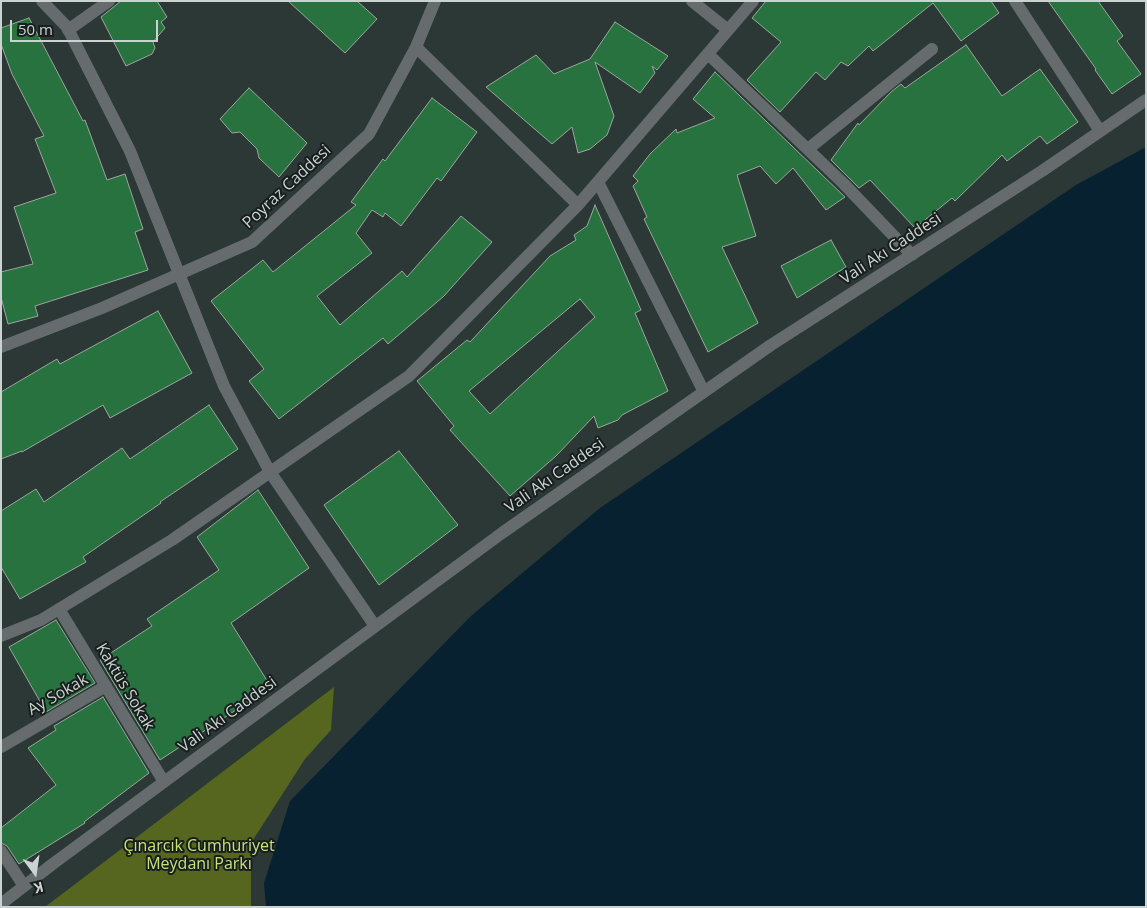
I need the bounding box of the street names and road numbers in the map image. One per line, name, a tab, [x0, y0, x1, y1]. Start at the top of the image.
street label: Poyraz Caddesi	[239, 141, 335, 233]
street label: Vali Akı Caddesi	[837, 209, 945, 289]
street label: Vali Akı Caddesi	[502, 435, 608, 517]
street label: Kaktüs Sokak	[91, 640, 159, 734]
street label: Ay Sokak	[24, 670, 92, 720]
street label: Vali Akı Caddesi	[175, 673, 281, 757]

